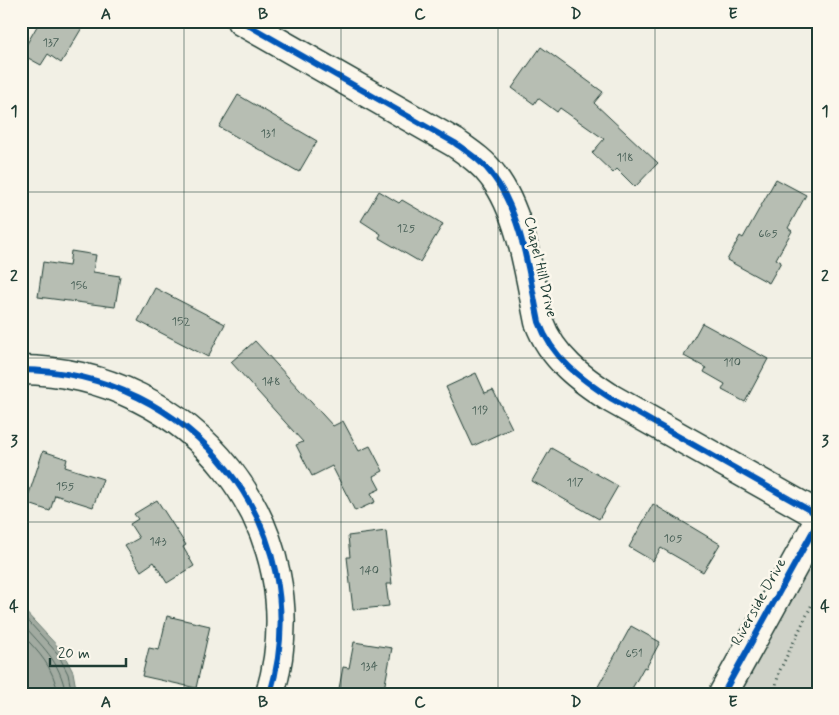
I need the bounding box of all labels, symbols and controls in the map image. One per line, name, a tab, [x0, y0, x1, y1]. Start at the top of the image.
text: A	[101, 4, 111, 25]
text: B	[258, 4, 268, 25]
text: C	[414, 4, 426, 25]
text: D	[570, 4, 582, 25]
text: E	[728, 4, 738, 25]
house number: 137	[42, 35, 60, 51]
text: 1	[10, 101, 18, 122]
text: 1	[821, 101, 829, 122]
house number: 131	[260, 126, 276, 142]
house number: 118	[616, 150, 634, 166]
street label: Chapel Hill Drive	[519, 215, 561, 320]
house number: 125	[397, 221, 416, 237]
house number: 665	[758, 226, 778, 242]
text: 2	[10, 266, 18, 287]
text: 2	[821, 266, 829, 287]
house number: 156	[70, 278, 88, 294]
house number: 152	[172, 314, 190, 330]
house number: 110	[723, 355, 741, 371]
house number: 148	[261, 374, 281, 390]
house number: 119	[472, 403, 488, 419]
text: 3	[10, 431, 18, 452]
text: 3	[821, 431, 829, 452]
house number: 117	[566, 475, 584, 491]
house number: 155	[56, 479, 75, 495]
house number: 105	[664, 531, 683, 547]
house number: 143	[149, 534, 167, 550]
street label: Riverside Drive	[727, 555, 791, 649]
house number: 140	[359, 563, 379, 579]
text: 4	[9, 596, 19, 617]
text: 4	[820, 596, 830, 617]
scale bar	[50, 635, 126, 667]
text: 20 m	[58, 644, 90, 664]
house number: 651	[625, 646, 643, 662]
house number: 134	[360, 659, 378, 675]
text: A	[101, 692, 111, 713]
text: B	[258, 692, 268, 713]
text: C	[414, 692, 426, 713]
text: D	[570, 692, 582, 713]
text: E	[728, 692, 738, 713]

